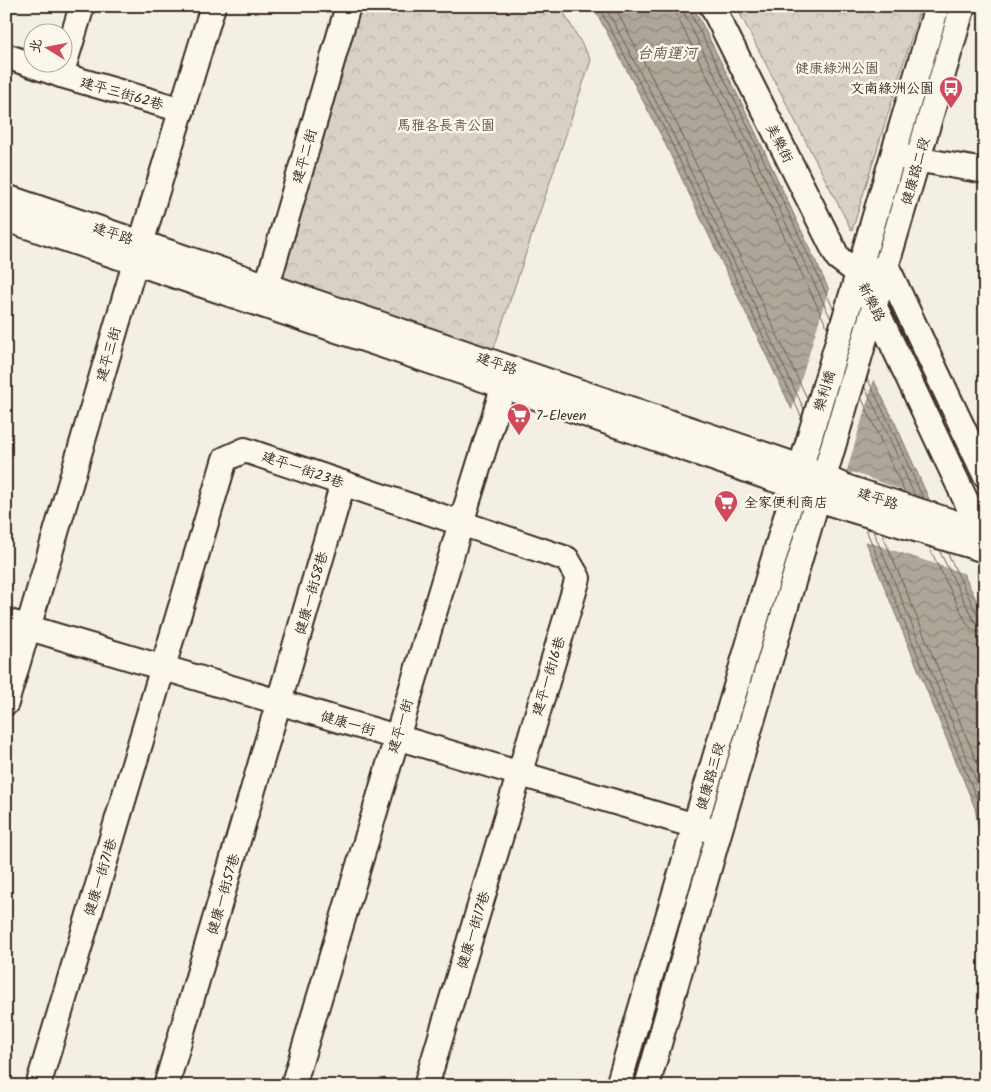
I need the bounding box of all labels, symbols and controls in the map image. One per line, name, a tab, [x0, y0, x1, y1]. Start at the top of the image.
north arrow	[22, 22, 72, 72]
text: 北	[24, 37, 48, 55]
water label: 台南運河	[637, 42, 700, 66]
park label: 健康綠洲公園	[795, 58, 879, 80]
street label: 建平三街62巷	[77, 72, 167, 117]
bus stop icon: 文南綠洲公園	[938, 75, 964, 109]
place label: 文南綠洲公園	[850, 78, 934, 100]
park label: 馬雅各長青公園	[397, 115, 495, 137]
street label: 美樂街	[760, 120, 798, 167]
street label: 建平二街	[287, 126, 323, 186]
street label: 健康路二段	[896, 135, 936, 208]
street label: 建平路	[89, 217, 136, 251]
street label: 新樂路	[852, 279, 890, 326]
street label: 建平三街	[91, 324, 127, 384]
street label: 建平路	[473, 347, 520, 381]
street label: 樂利橋	[808, 368, 842, 415]
supermarket icon: 7-Eleven	[506, 402, 532, 436]
place label: 7-Eleven	[536, 405, 586, 427]
street label: 建平一街23巷	[258, 446, 348, 495]
street label: 建平路	[854, 482, 901, 516]
supermarket icon: 全家便利商店	[713, 489, 739, 523]
place label: 全家便利商店	[744, 492, 828, 514]
street label: 健康一街58巷	[290, 548, 335, 638]
street label: 建平一街16巷	[526, 633, 572, 719]
street label: 建平一街	[382, 696, 420, 756]
street label: 健康一街	[318, 706, 378, 742]
street label: 健康路三段	[691, 740, 731, 813]
street label: 健康一街71巷	[79, 834, 124, 919]
street label: 健康一街57巷	[202, 850, 246, 938]
street label: 健康一街17巷	[452, 887, 497, 972]

